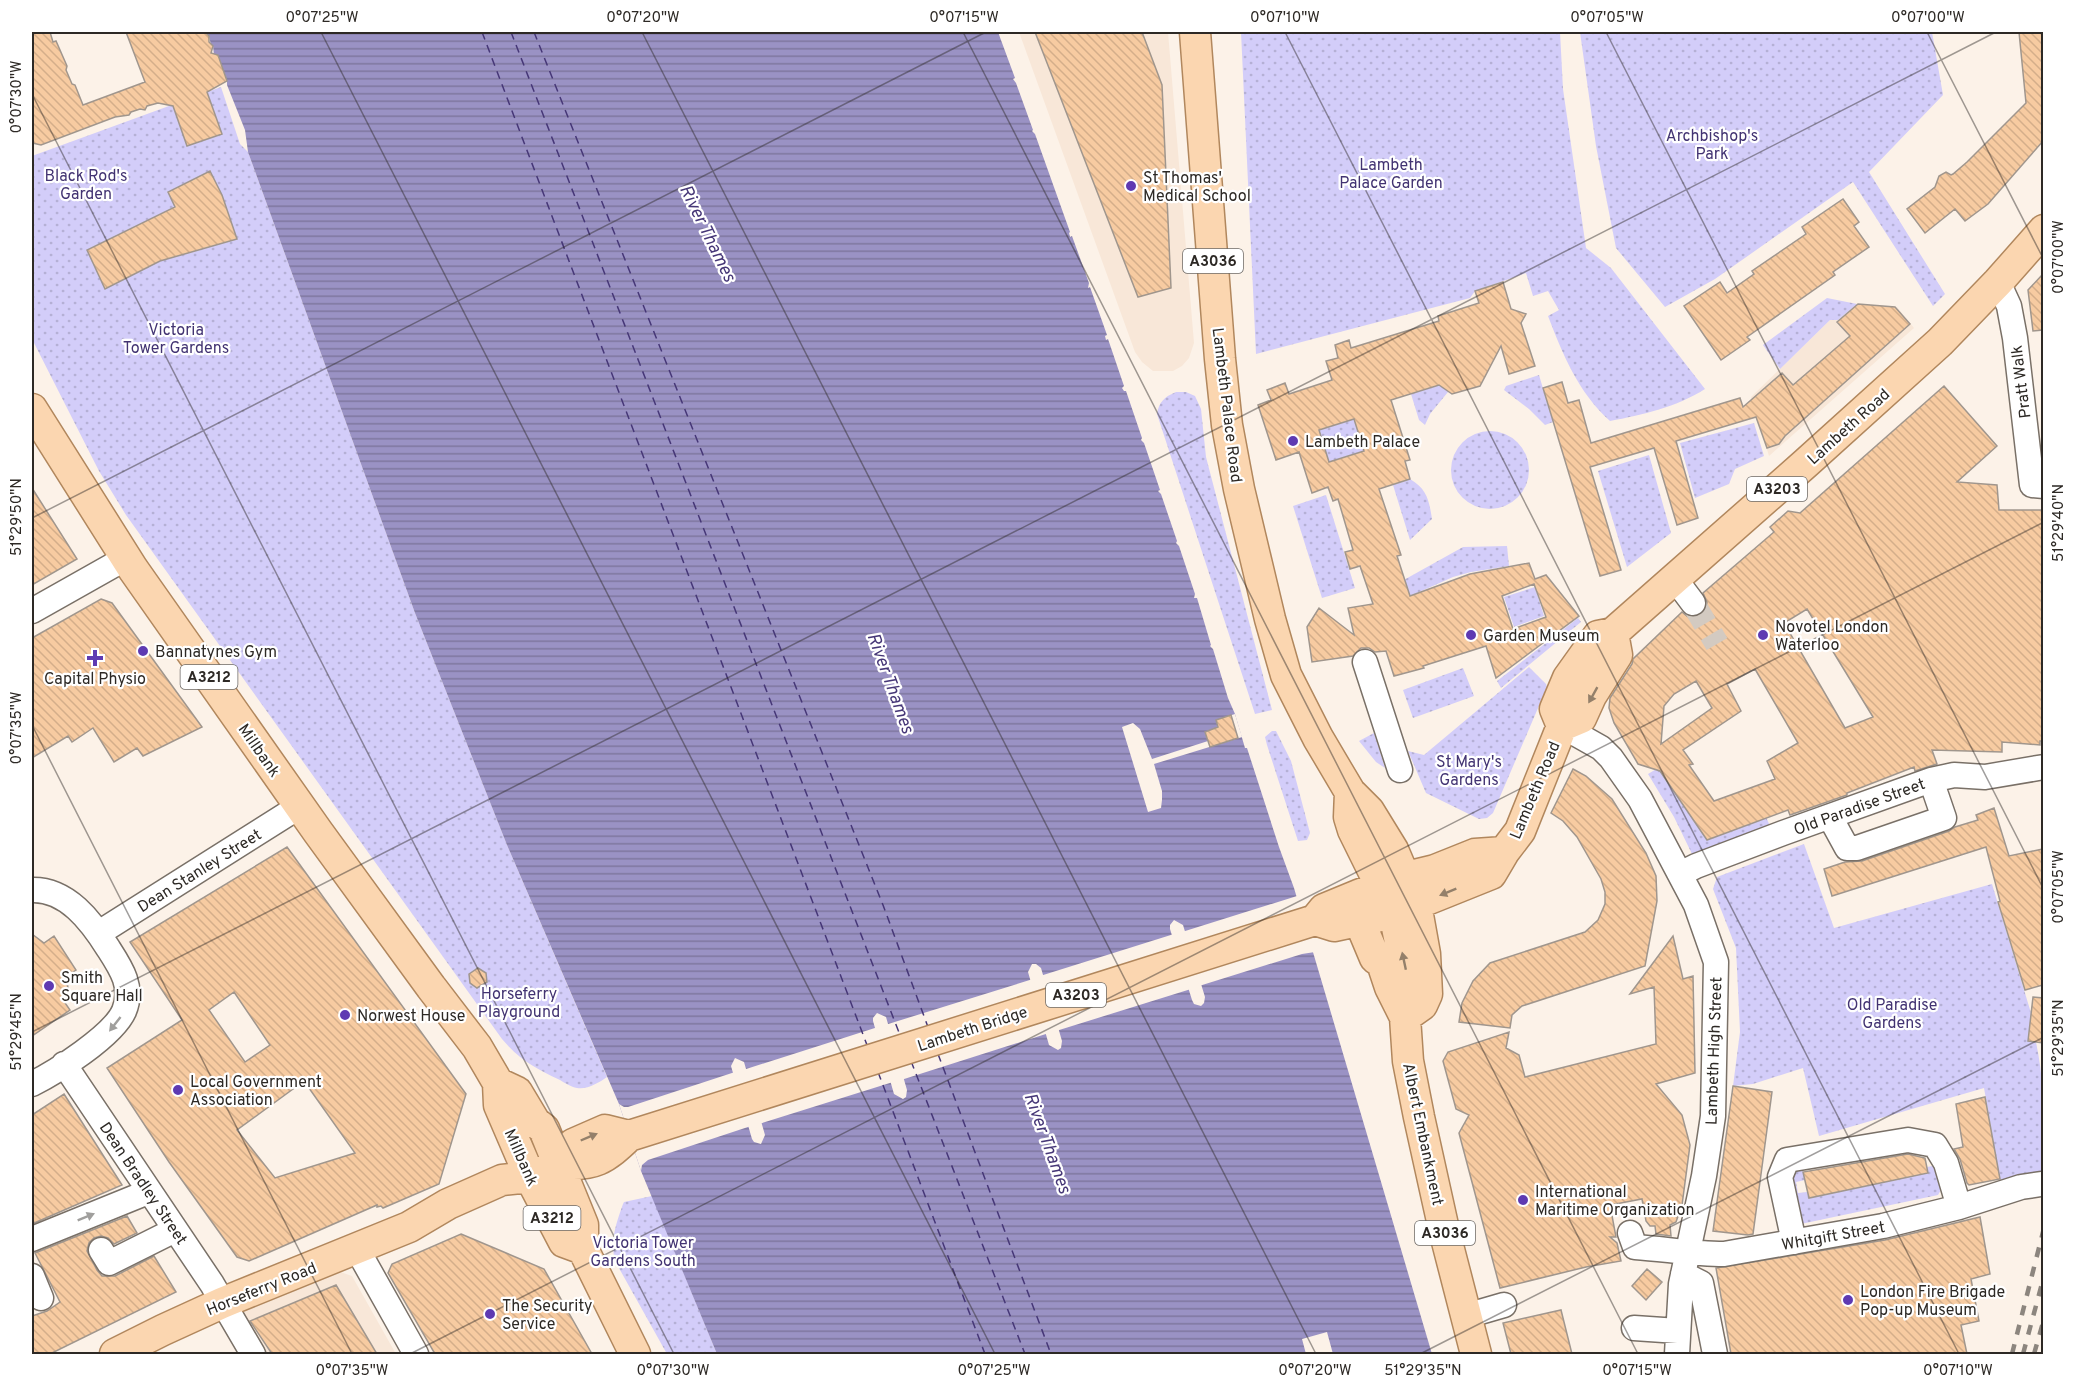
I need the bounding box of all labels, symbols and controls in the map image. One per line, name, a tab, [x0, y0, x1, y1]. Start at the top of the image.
text: 0°07'25"W	[285, 9, 359, 28]
text: 0°07'20"W	[606, 9, 680, 28]
text: 0°07'15"W	[929, 9, 999, 28]
text: 0°07'10"W	[1250, 9, 1320, 28]
text: 0°07'05"W	[1570, 9, 1644, 28]
text: 0°07'00"W	[1891, 9, 1965, 28]
text: 0°07'30"W	[8, 60, 27, 134]
park label: Archbishop's Park	[1666, 127, 1758, 165]
park label: Lambeth Palace Garden	[1339, 156, 1443, 194]
park label: Black Rod's Garden	[45, 167, 127, 205]
place label: St Thomas' Medical School	[1143, 169, 1251, 207]
marker: St Thomas' Medical School	[1124, 179, 1138, 193]
water label: River Thames	[673, 181, 740, 287]
text: 0°07'00"W	[2050, 220, 2069, 294]
road number: A3036	[1183, 249, 1243, 273]
park label: Victoria Tower Gardens	[123, 321, 229, 359]
street label: Lambeth Palace Road	[1207, 327, 1245, 484]
street label: Pratt Walk	[2008, 344, 2036, 420]
street label: Lambeth Road	[1804, 385, 1895, 470]
place label: Lambeth Palace	[1305, 433, 1420, 453]
marker: Lambeth Palace	[1286, 434, 1300, 448]
road number: A3203	[1747, 477, 1807, 501]
text: 51°29'50"N	[8, 478, 27, 556]
text: 51°29'40"N	[2050, 484, 2069, 562]
place label: Novotel London Waterloo	[1775, 618, 1888, 656]
place label: Garden Museum	[1483, 627, 1599, 647]
marker: Garden Museum	[1464, 628, 1478, 642]
marker: Novotel London Waterloo	[1756, 628, 1770, 642]
water label: River Thames	[861, 630, 919, 738]
place label: Bannatynes Gym	[155, 643, 277, 663]
marker: Bannatynes Gym	[136, 644, 150, 658]
marker: Capital Physio	[86, 649, 104, 667]
road number: A3212	[180, 665, 238, 689]
place label: Capital Physio	[44, 670, 146, 690]
one-way arrow	[1588, 687, 1598, 704]
text: 0°07'35"W	[8, 692, 27, 764]
street label: Millbank	[233, 721, 284, 782]
street label: Lambeth Road	[1506, 739, 1565, 843]
park label: St Mary's Gardens	[1436, 753, 1502, 791]
street label: Old Paradise Street	[1791, 775, 1928, 841]
street label: Dean Stanley Street	[134, 825, 266, 918]
text: 0°07'05"W	[2050, 850, 2069, 924]
one-way arrow	[1439, 888, 1457, 897]
one-way arrow	[1398, 952, 1408, 970]
place label: Smith Square Hall	[61, 969, 143, 1007]
street label: Lambeth High Street	[1702, 977, 1728, 1126]
marker: Smith Square Hall	[42, 979, 56, 993]
road number: A3203	[1046, 983, 1106, 1007]
park label: Horseferry Playground	[478, 985, 560, 1023]
text: 51°29'45"N	[8, 993, 27, 1071]
park label: Old Paradise Gardens	[1847, 996, 1937, 1034]
text: 51°29'35"N	[2050, 999, 2069, 1077]
street label: Lambeth Bridge	[915, 1003, 1030, 1057]
place label: Norwest House	[357, 1007, 465, 1027]
marker: Norwest House	[338, 1008, 352, 1022]
one-way arrow	[109, 1016, 121, 1031]
street label: Albert Embankment	[1397, 1061, 1447, 1208]
place label: Local Government Association	[190, 1073, 322, 1111]
marker: Local Government Association	[171, 1083, 185, 1097]
water label: River Thames	[1018, 1090, 1076, 1198]
street label: Dean Bradley Street	[94, 1119, 191, 1249]
street label: Millbank	[499, 1126, 542, 1190]
one-way arrow	[581, 1132, 599, 1142]
place label: International Maritime Organization	[1535, 1183, 1694, 1221]
marker: International Maritime Organization	[1516, 1193, 1530, 1207]
road number: A3212	[524, 1206, 580, 1230]
one-way arrow	[77, 1212, 95, 1222]
street label: Whitgift Street	[1780, 1218, 1887, 1256]
road number: A3036	[1415, 1221, 1475, 1245]
park label: Victoria Tower Gardens South	[590, 1234, 696, 1272]
street label: Horseferry Road	[204, 1259, 320, 1321]
place label: London Fire Brigade Pop-up Museum	[1860, 1283, 2005, 1321]
marker: London Fire Brigade Pop-up Museum	[1841, 1293, 1855, 1307]
place label: The Security Service	[502, 1297, 593, 1335]
marker: The Security Service	[483, 1307, 497, 1321]
text: 0°07'35"W	[316, 1362, 388, 1381]
text: 0°07'30"W	[636, 1362, 710, 1381]
text: 0°07'25"W	[957, 1362, 1031, 1381]
text: 0°07'20"W	[1278, 1362, 1352, 1381]
text: 51°29'35"N	[1384, 1362, 1462, 1381]
text: 0°07'15"W	[1602, 1362, 1672, 1381]
text: 0°07'10"W	[1923, 1362, 1993, 1381]

